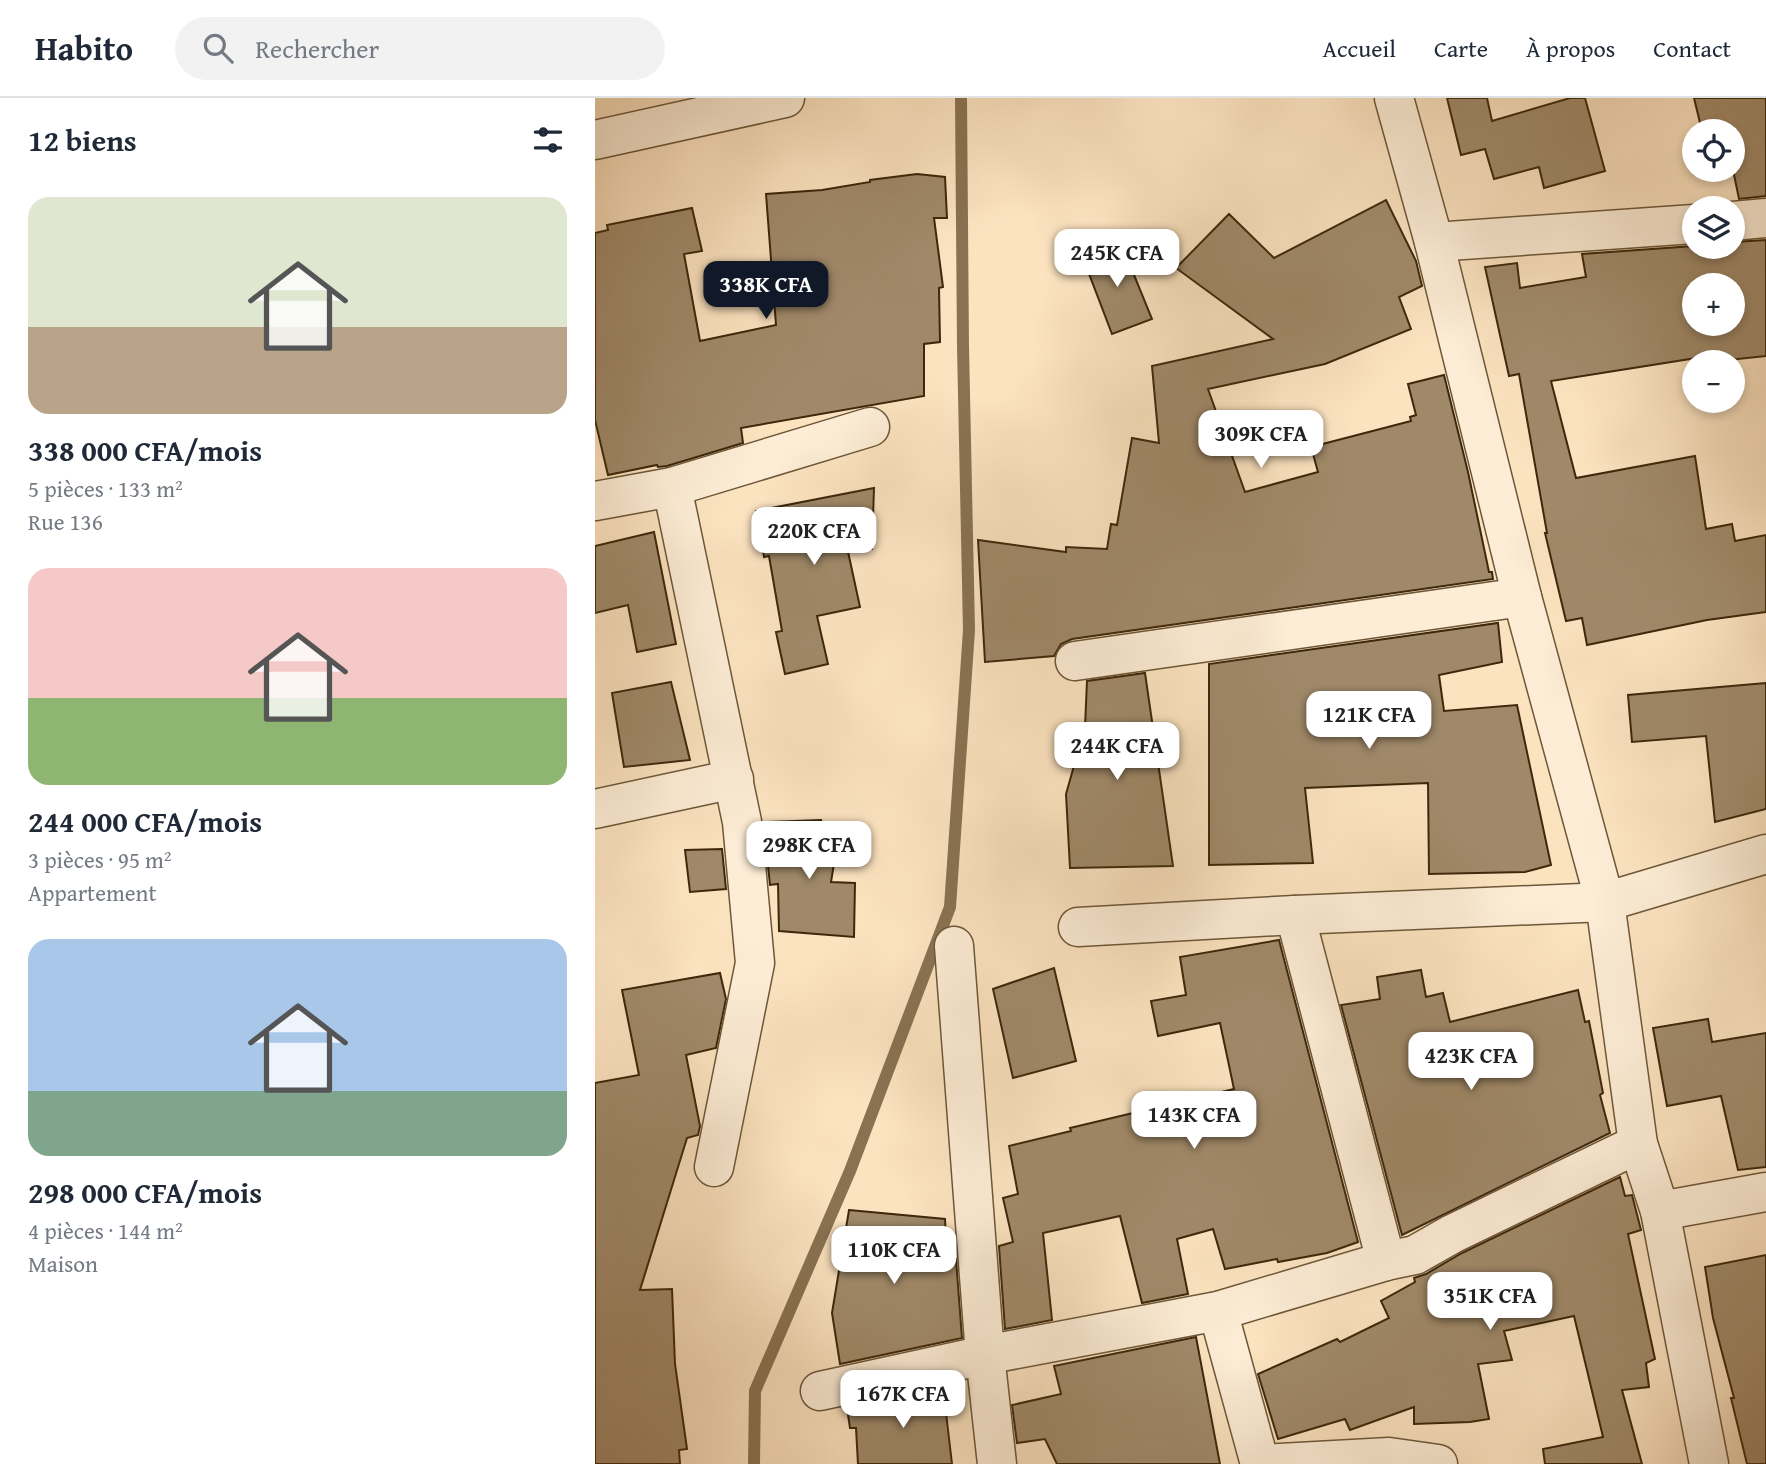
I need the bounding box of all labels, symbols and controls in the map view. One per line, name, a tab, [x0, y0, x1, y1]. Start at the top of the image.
search box	[175, 17, 665, 80]
text: Habito	[35, 24, 133, 72]
icon: search	[199, 29, 237, 67]
text: Rechercher	[255, 29, 379, 68]
text: Accueil	[1322, 31, 1396, 66]
text: Carte	[1434, 31, 1488, 66]
text: À propos	[1526, 31, 1615, 66]
text: Contact	[1653, 31, 1731, 66]
text: 12 biens	[28, 118, 137, 162]
map controls	[1682, 119, 1745, 413]
button: locate	[1682, 119, 1745, 182]
icon: filters	[529, 121, 567, 159]
button: layers	[1682, 196, 1745, 259]
pin: 245K CFA	[1045, 230, 1189, 289]
text: 245K CFA	[1070, 235, 1164, 268]
icon: home	[235, 243, 361, 369]
pin: 338K CFA	[694, 262, 838, 321]
text: 338K CFA	[719, 267, 813, 300]
button: +	[1682, 273, 1745, 336]
button: −	[1682, 350, 1745, 413]
pin: 309K CFA	[1189, 410, 1333, 470]
text: 309K CFA	[1214, 416, 1308, 449]
text: 338 000 CFA/mois	[28, 428, 262, 472]
text: 5 pièces · 133 m²	[28, 472, 183, 505]
text: Rue 136	[28, 505, 103, 538]
pin: 220K CFA	[742, 508, 886, 567]
text: 220K CFA	[767, 513, 861, 546]
icon: home	[235, 614, 361, 740]
pin: 121K CFA	[1297, 692, 1441, 751]
text: 121K CFA	[1322, 697, 1416, 730]
pin: 244K CFA	[1045, 722, 1189, 782]
text: 244K CFA	[1070, 728, 1164, 761]
text: 244 000 CFA/mois	[28, 799, 262, 843]
pin: 298K CFA	[737, 822, 881, 881]
text: 298K CFA	[762, 827, 856, 860]
text: 3 pièces · 95 m²	[28, 843, 172, 876]
text: Appartement	[28, 876, 157, 909]
icon: home	[235, 985, 361, 1111]
pin: 423K CFA	[1399, 1032, 1543, 1092]
text: 423K CFA	[1424, 1038, 1518, 1071]
pin: 143K CFA	[1122, 1091, 1266, 1151]
text: 143K CFA	[1147, 1097, 1241, 1130]
text: 298 000 CFA/mois	[28, 1170, 262, 1214]
text: 4 pièces · 144 m²	[28, 1214, 183, 1247]
pin: 110K CFA	[822, 1226, 966, 1286]
text: 110K CFA	[847, 1232, 941, 1265]
text: Maison	[28, 1247, 98, 1280]
pin: 351K CFA	[1418, 1272, 1562, 1332]
text: 351K CFA	[1443, 1278, 1537, 1311]
pin: 167K CFA	[831, 1370, 975, 1430]
text: 167K CFA	[856, 1376, 950, 1409]

